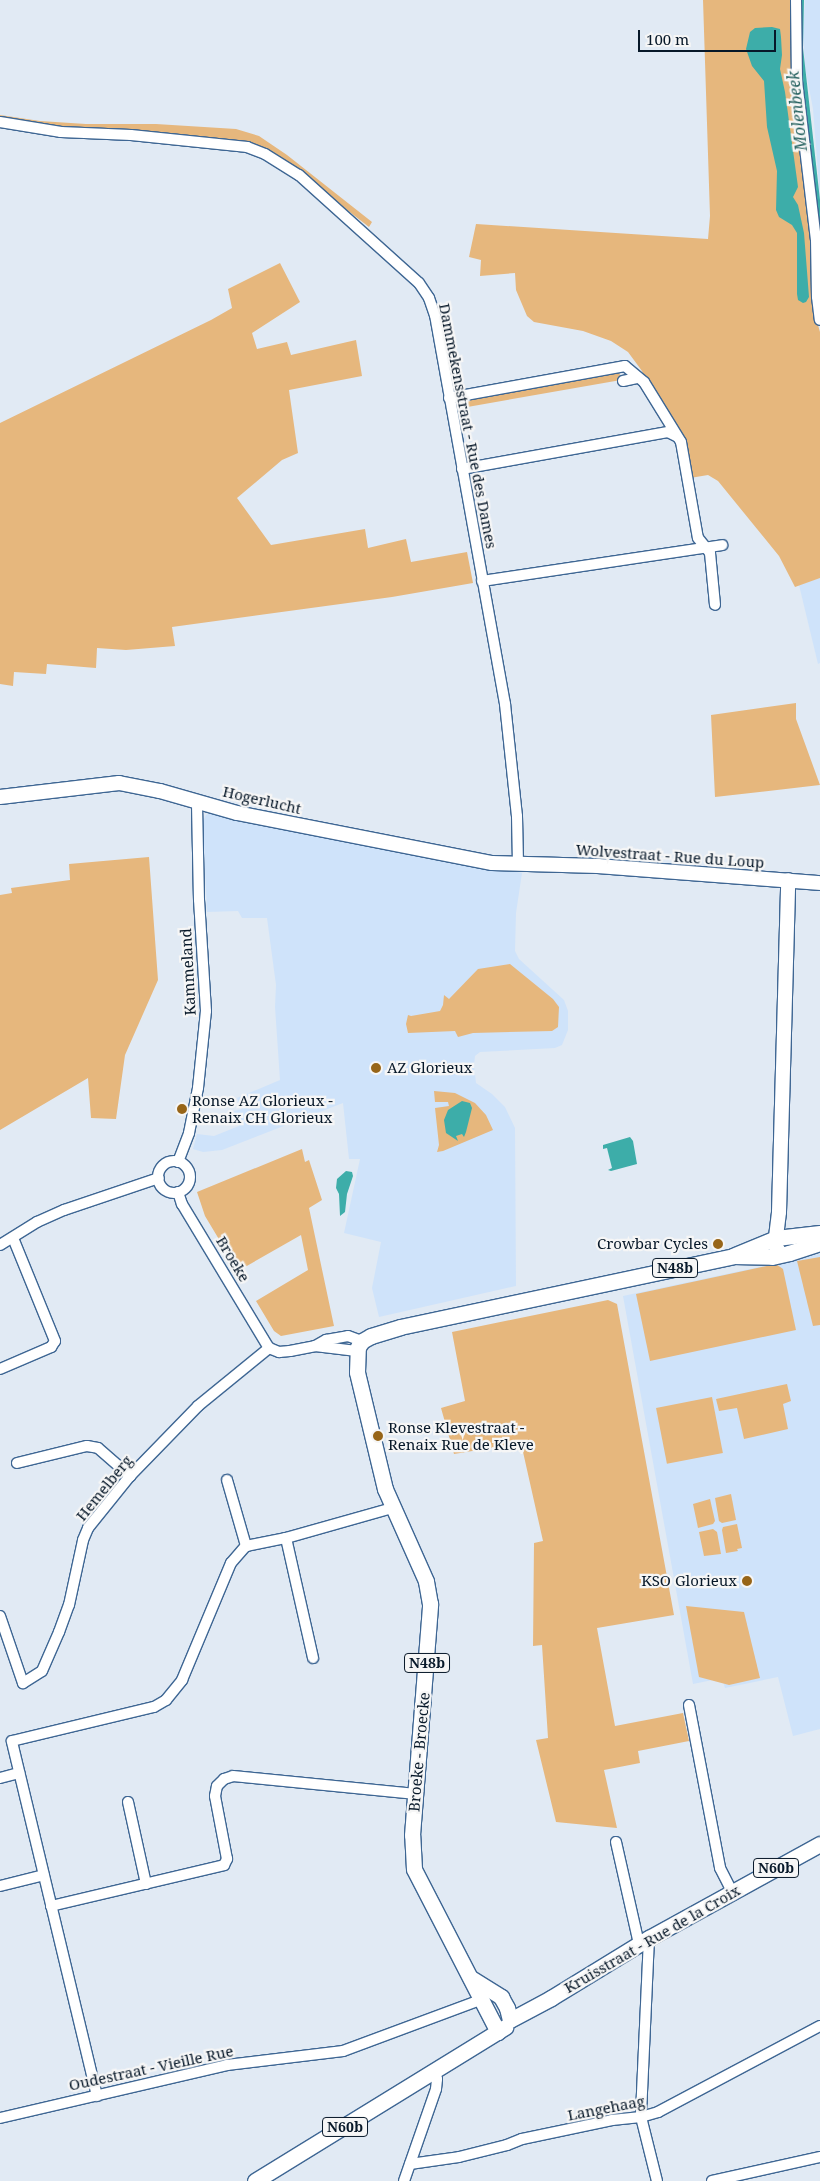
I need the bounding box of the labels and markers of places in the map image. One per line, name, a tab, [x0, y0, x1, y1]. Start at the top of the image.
place label: AZ Glorieux	[387, 1059, 472, 1077]
marker: AZ Glorieux	[369, 1061, 383, 1075]
place label: Ronse AZ Glorieux - Renaix CH Glorieux	[192, 1091, 333, 1126]
marker: Ronse AZ Glorieux - Renaix CH Glorieux	[176, 1103, 188, 1115]
place label: Crowbar Cycles	[597, 1235, 708, 1253]
marker: Crowbar Cycles	[712, 1238, 724, 1250]
place label: Ronse Klevestraat - Renaix Rue de Kleve	[388, 1418, 534, 1453]
marker: Ronse Klevestraat - Renaix Rue de Kleve	[372, 1430, 384, 1442]
place label: KSO Glorieux	[641, 1572, 737, 1590]
marker: KSO Glorieux	[741, 1575, 753, 1587]

